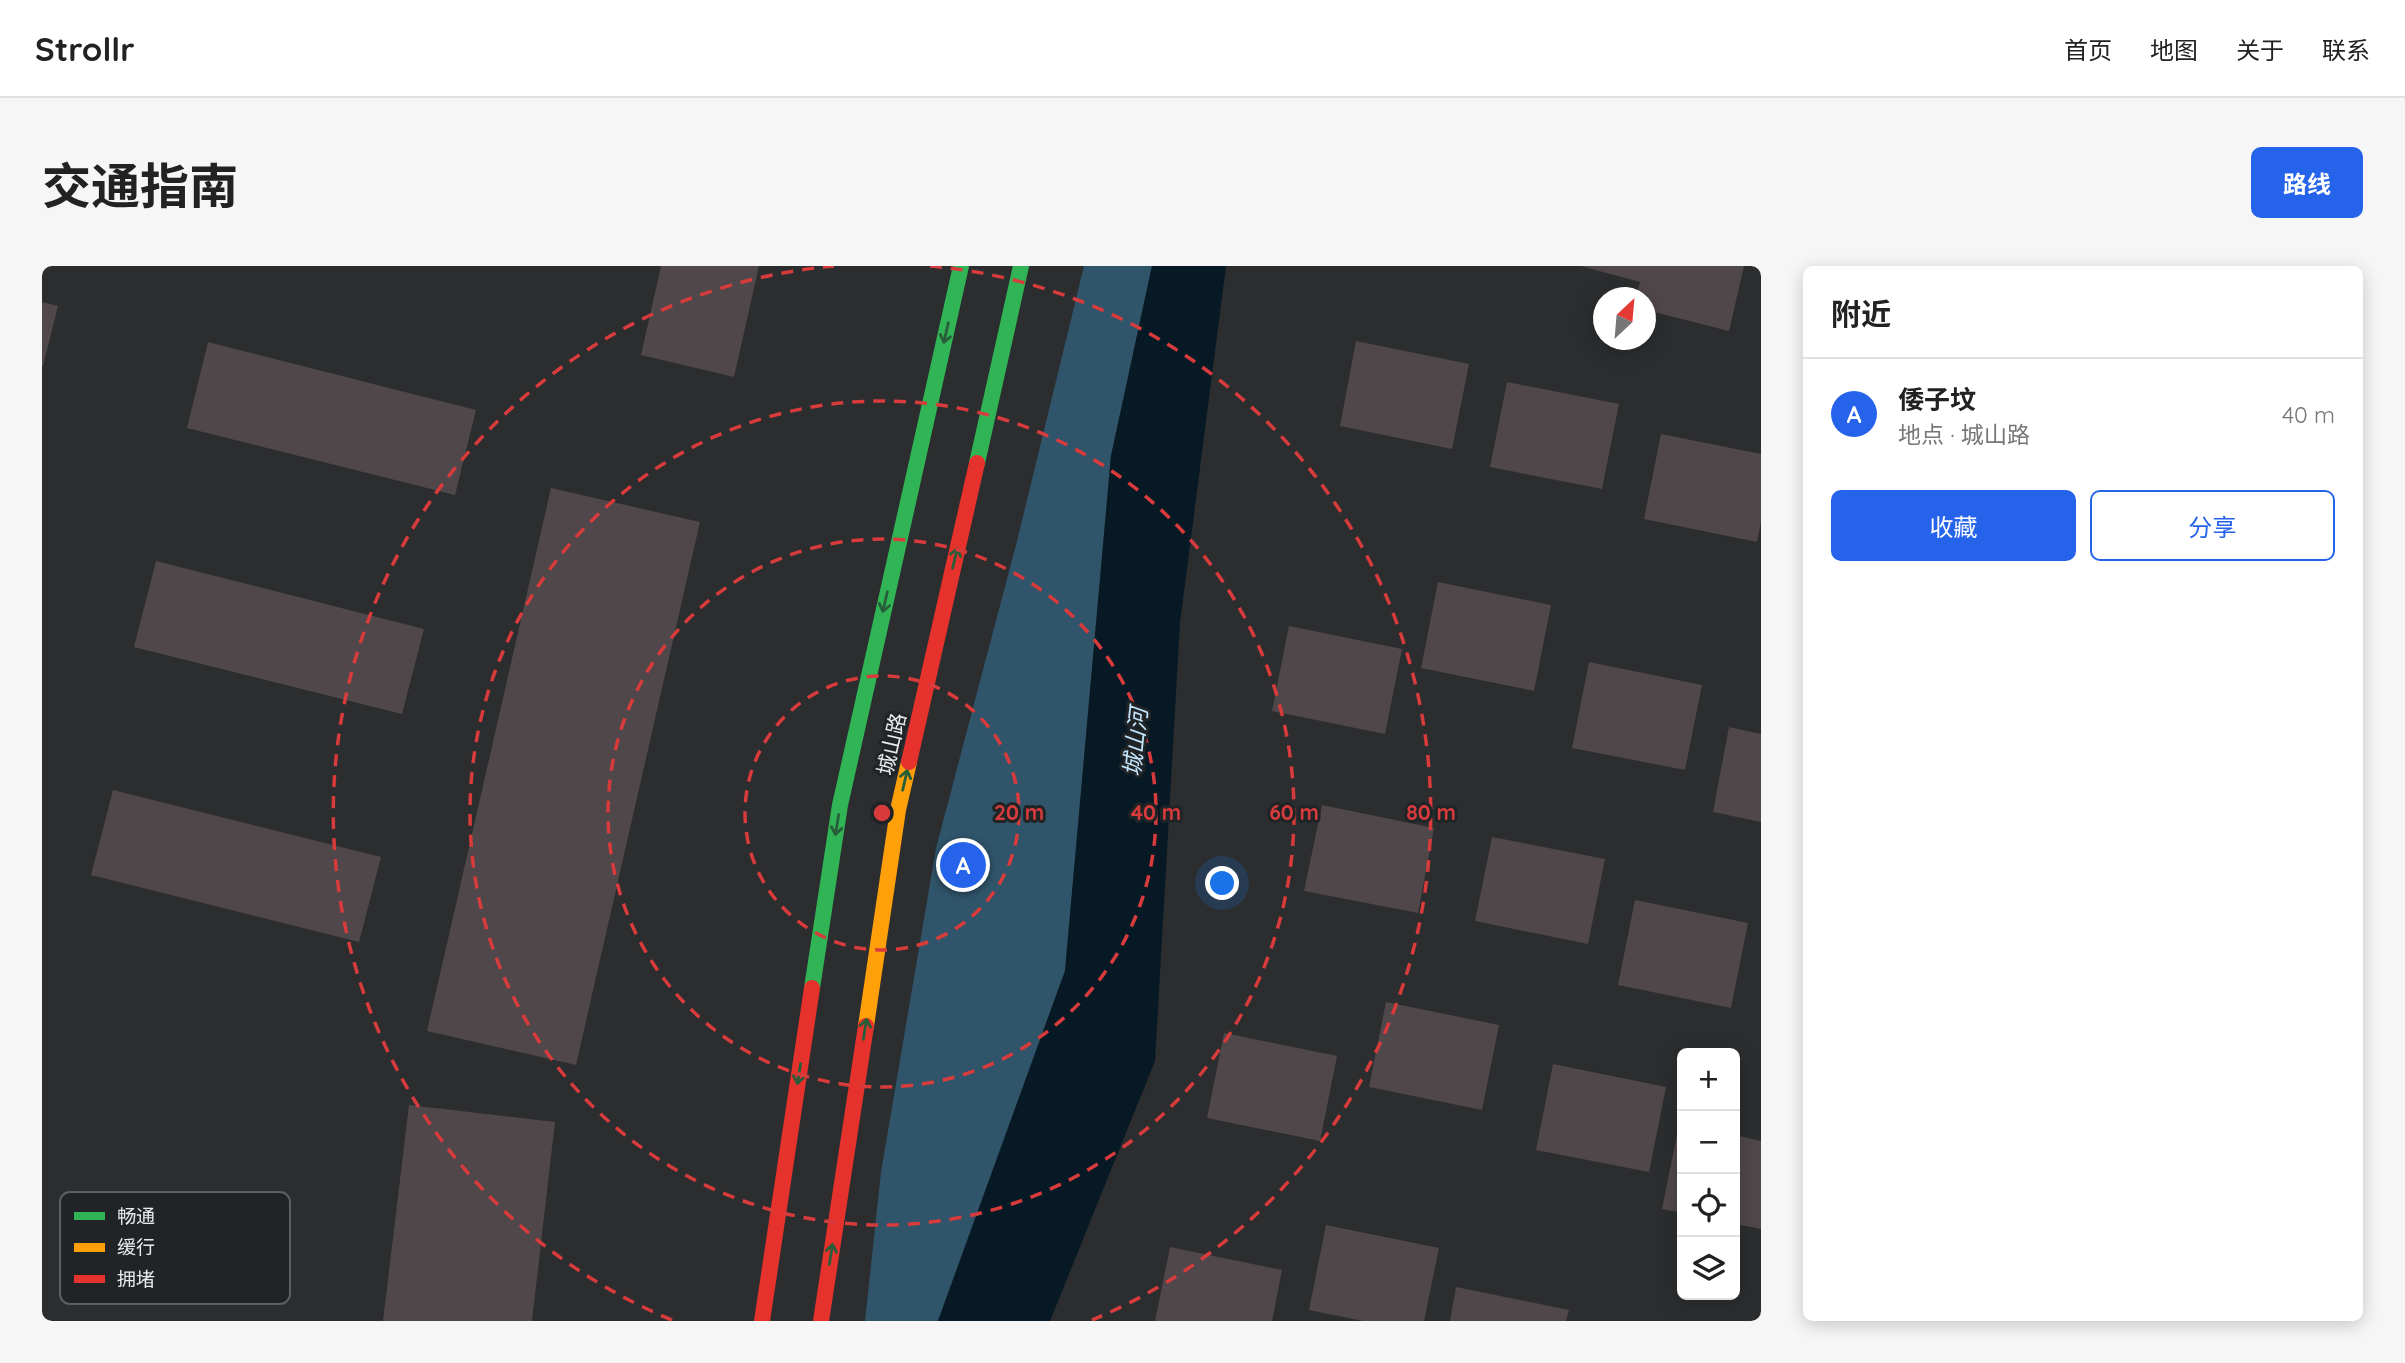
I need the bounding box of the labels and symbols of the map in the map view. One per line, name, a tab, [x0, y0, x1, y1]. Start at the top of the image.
north arrow	[1593, 287, 1656, 350]
one-way arrow	[939, 321, 952, 344]
one-way arrow	[948, 547, 962, 570]
one-way arrow	[878, 590, 892, 613]
water label: 城山河	[1117, 702, 1153, 778]
street label: 城山路	[871, 710, 911, 778]
one-way arrow	[898, 769, 912, 792]
text: 20 m	[994, 799, 1044, 825]
text: 40 m	[1131, 799, 1181, 825]
text: 60 m	[1269, 799, 1319, 825]
text: 80 m	[1406, 799, 1456, 825]
centre of rings	[870, 801, 894, 825]
one-way arrow	[830, 813, 843, 835]
pin: A	[940, 839, 986, 891]
your location	[1205, 866, 1239, 900]
one-way arrow	[859, 1018, 872, 1040]
one-way arrow	[792, 1062, 805, 1085]
legend	[60, 1192, 290, 1304]
text: 畅通	[117, 1204, 155, 1228]
text: 缓行	[117, 1235, 155, 1259]
one-way arrow	[825, 1243, 838, 1265]
text: 拥堵	[117, 1267, 155, 1291]

